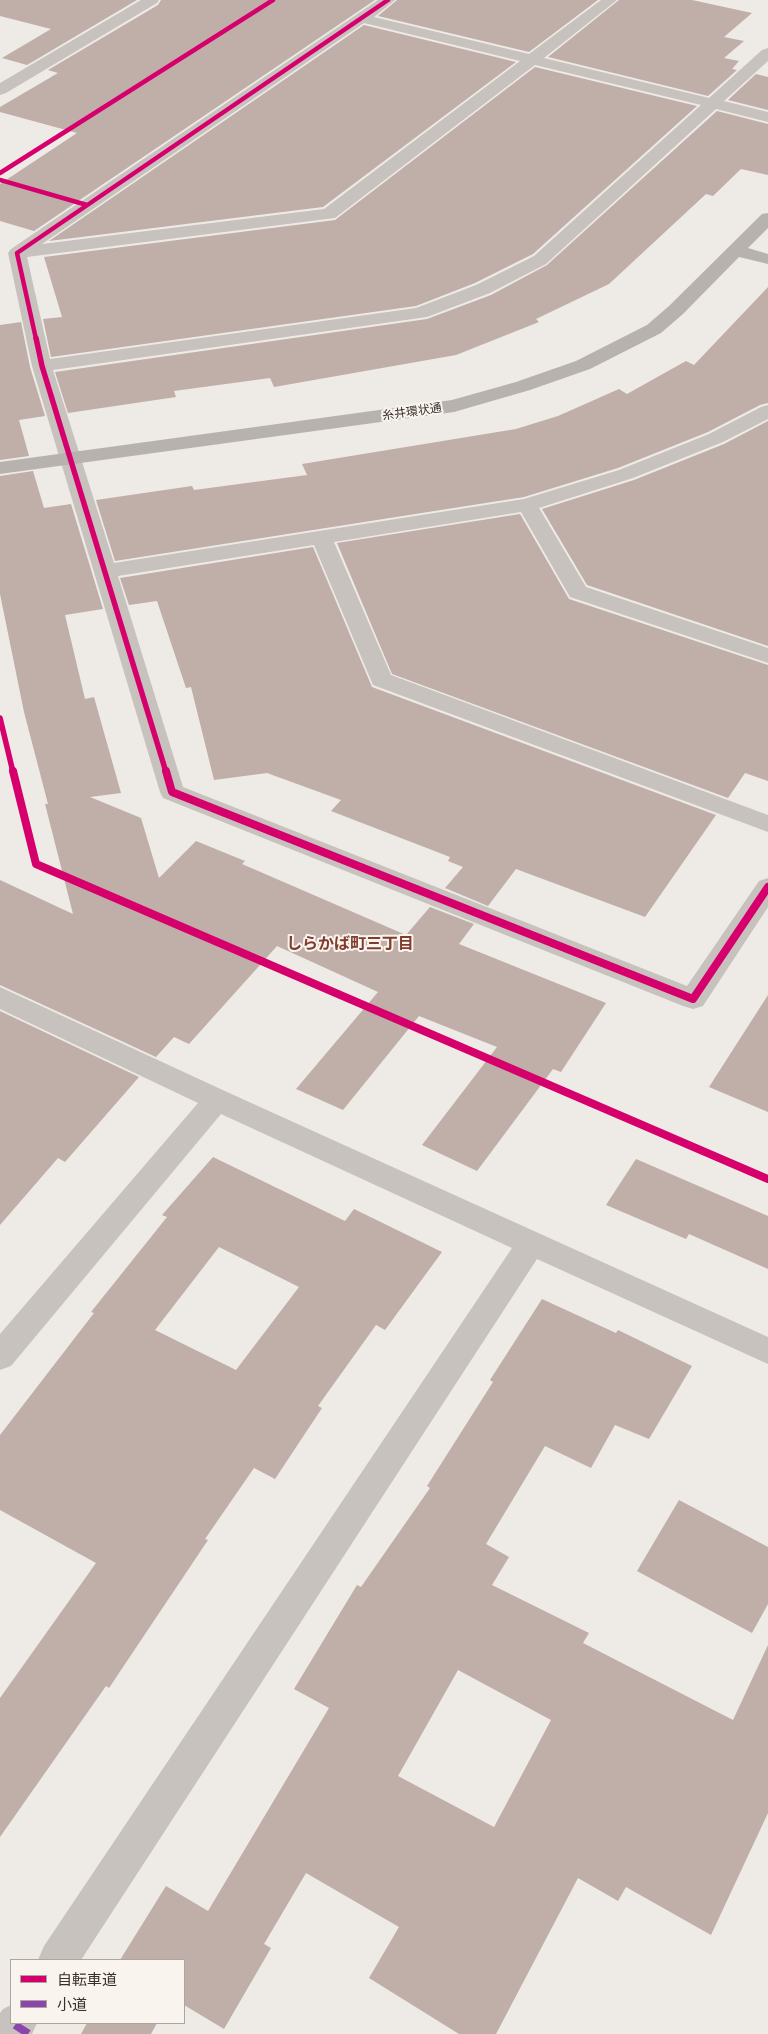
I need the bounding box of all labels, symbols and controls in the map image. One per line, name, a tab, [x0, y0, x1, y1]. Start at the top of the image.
street label: 糸井環状通	[381, 401, 443, 423]
district label: しらかば町三丁目	[286, 934, 414, 954]
legend	[10, 1959, 185, 2024]
text: 自転車道	[57, 1970, 117, 1989]
text: 小道	[57, 1995, 87, 2014]

